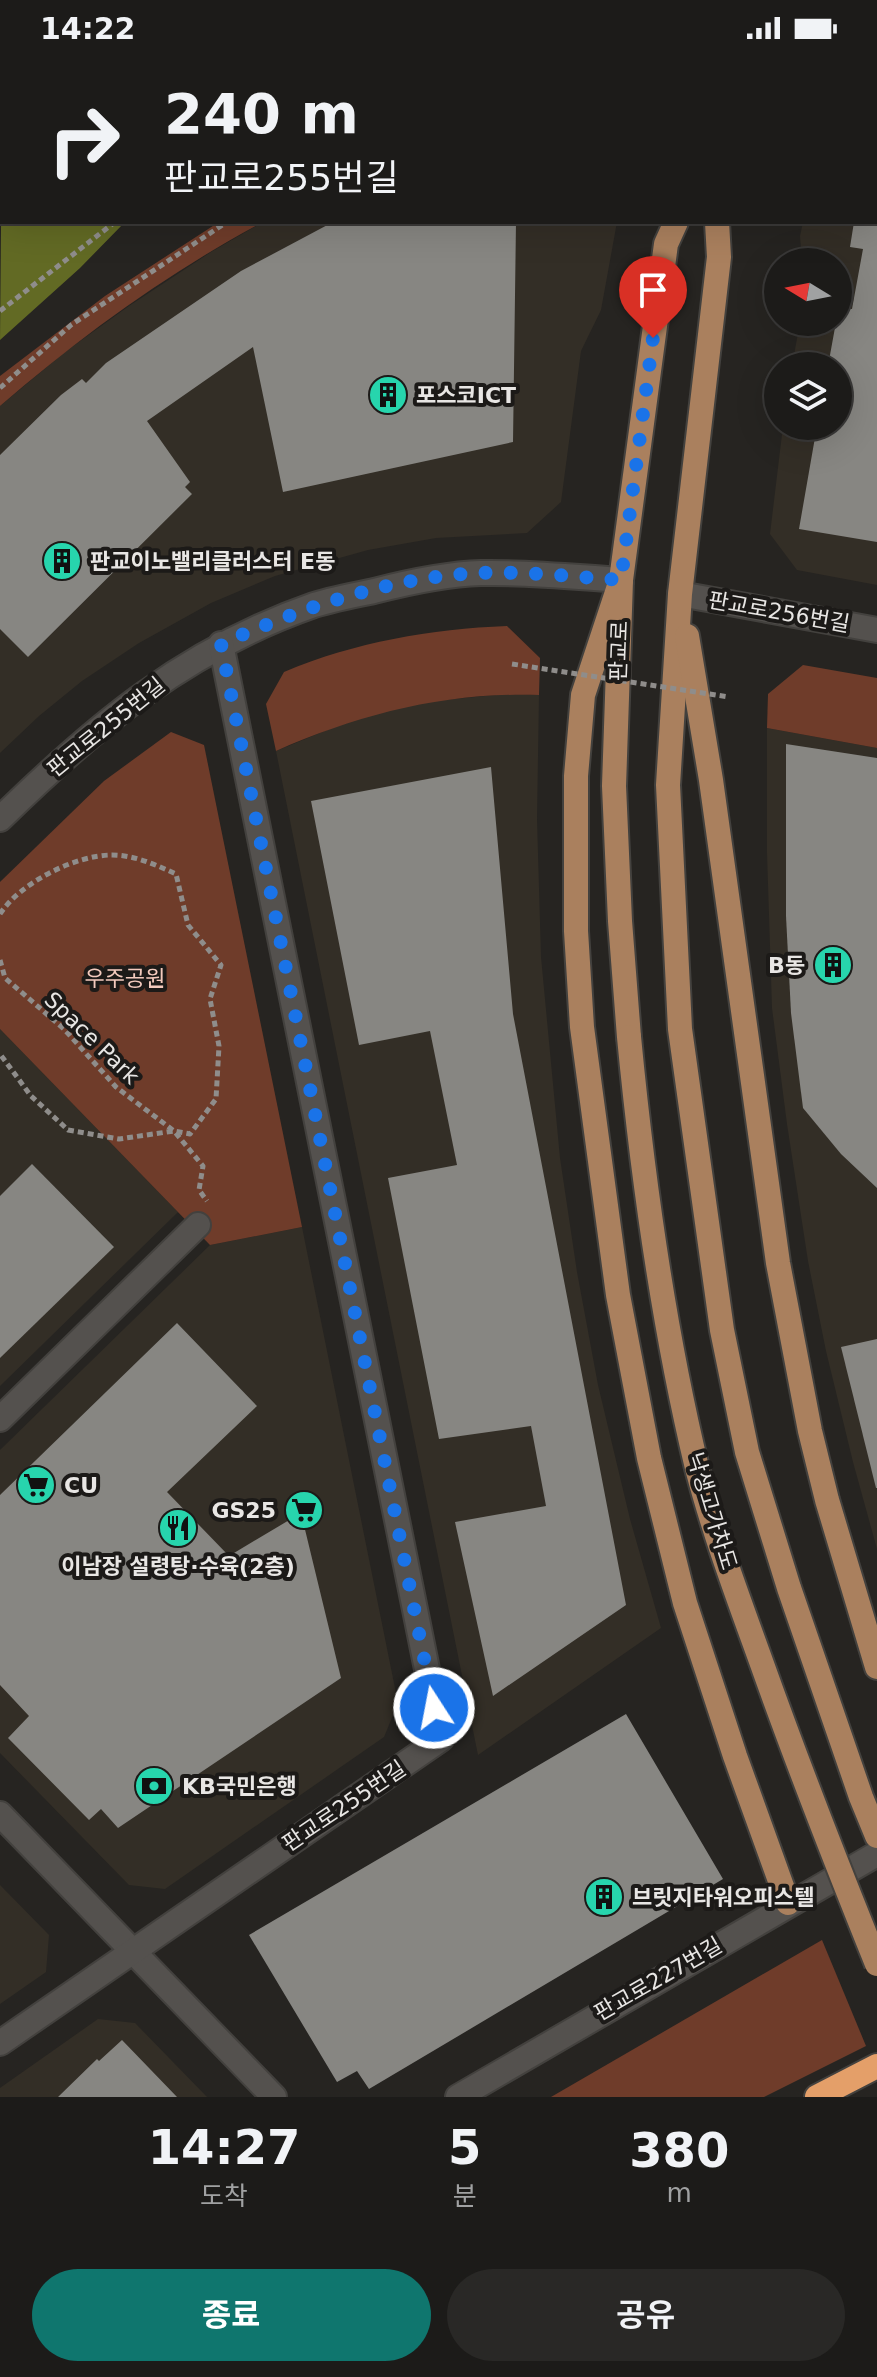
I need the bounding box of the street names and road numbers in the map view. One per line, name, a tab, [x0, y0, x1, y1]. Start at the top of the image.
street label: 판교로256번길	[706, 587, 852, 637]
street label: 판교로	[605, 620, 633, 682]
street label: 판교로255번길	[42, 672, 170, 782]
street label: Space Park	[40, 987, 145, 1089]
street label: 낙생고가차도	[682, 1449, 742, 1573]
street label: 판교로255번길	[278, 1756, 410, 1856]
street label: 판교로227번길	[590, 1932, 726, 2026]

